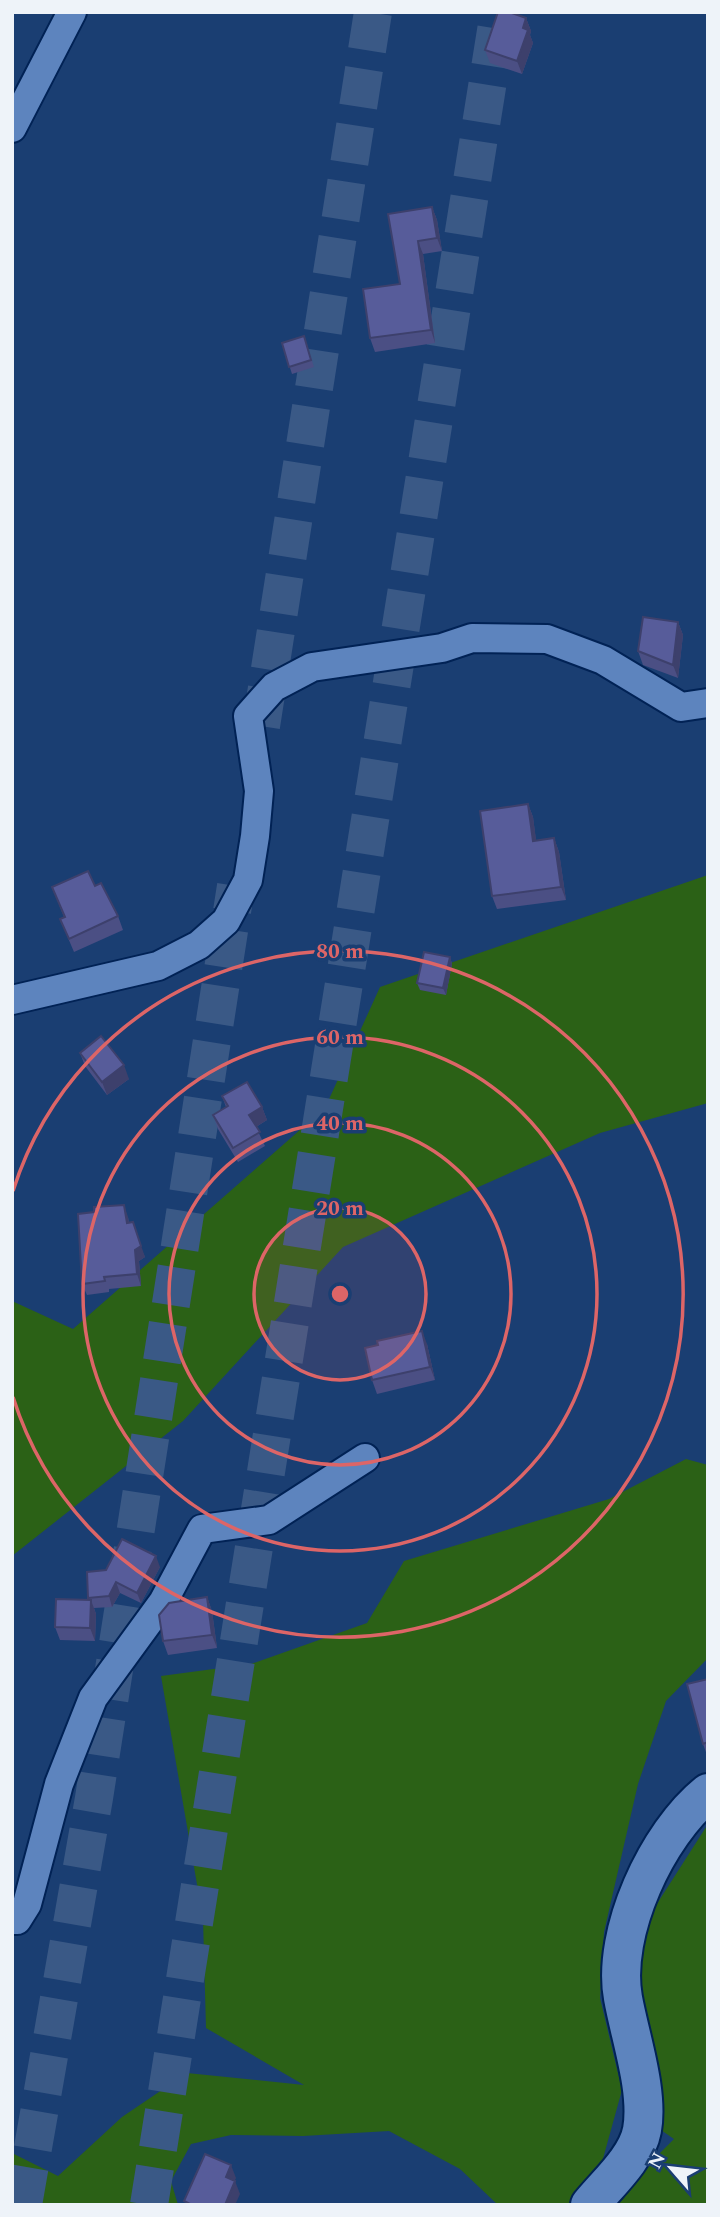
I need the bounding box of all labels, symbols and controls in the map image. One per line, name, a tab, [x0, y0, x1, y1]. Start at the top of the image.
text: 80 m	[316, 936, 364, 968]
text: 60 m	[316, 1022, 364, 1054]
text: 40 m	[316, 1108, 364, 1140]
text: 20 m	[316, 1193, 364, 1225]
centre of rings	[328, 1282, 352, 1306]
north arrow	[636, 2133, 706, 2203]
text: N	[641, 2147, 674, 2174]

